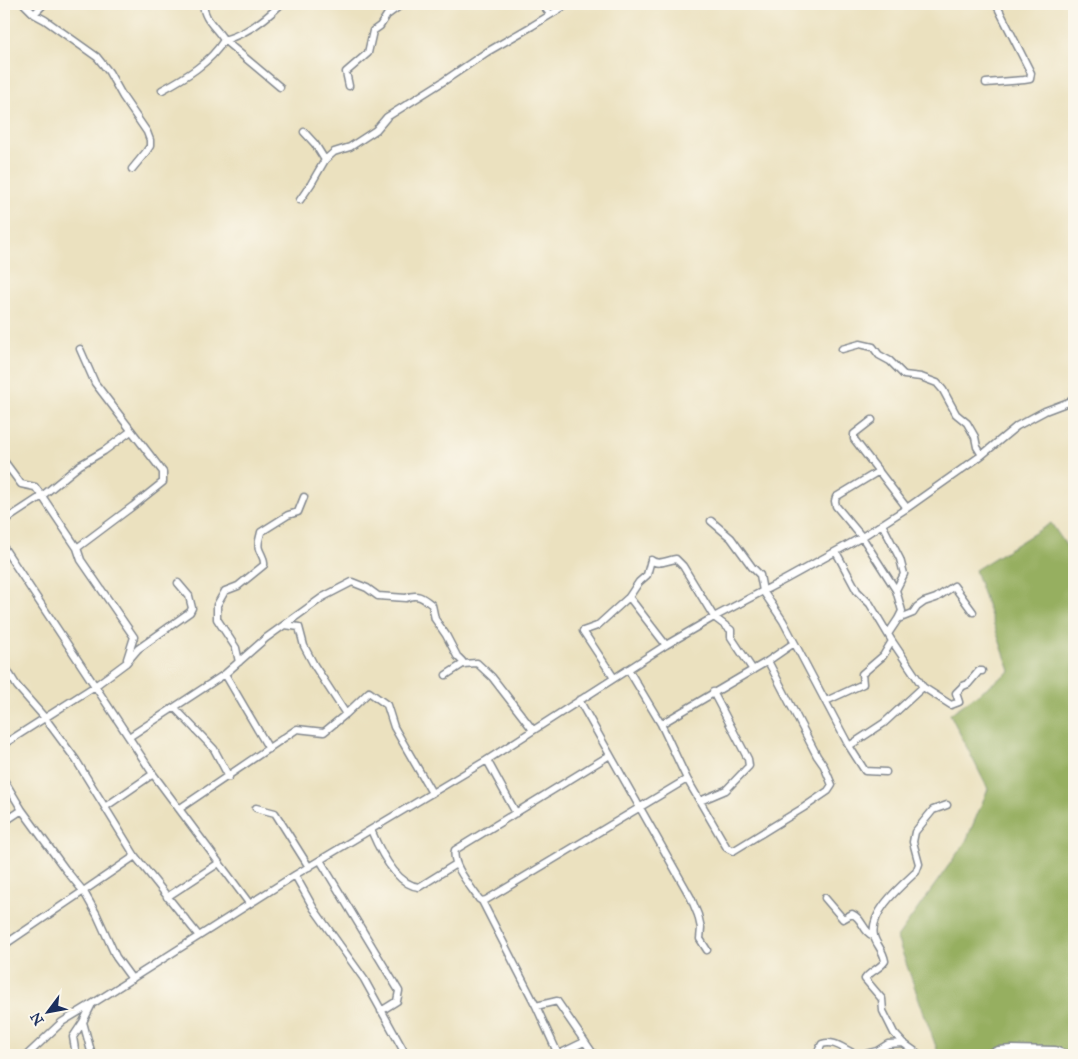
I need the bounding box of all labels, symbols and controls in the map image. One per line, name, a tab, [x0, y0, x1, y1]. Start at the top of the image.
north arrow	[22, 986, 72, 1036]
text: N	[27, 1009, 48, 1028]

